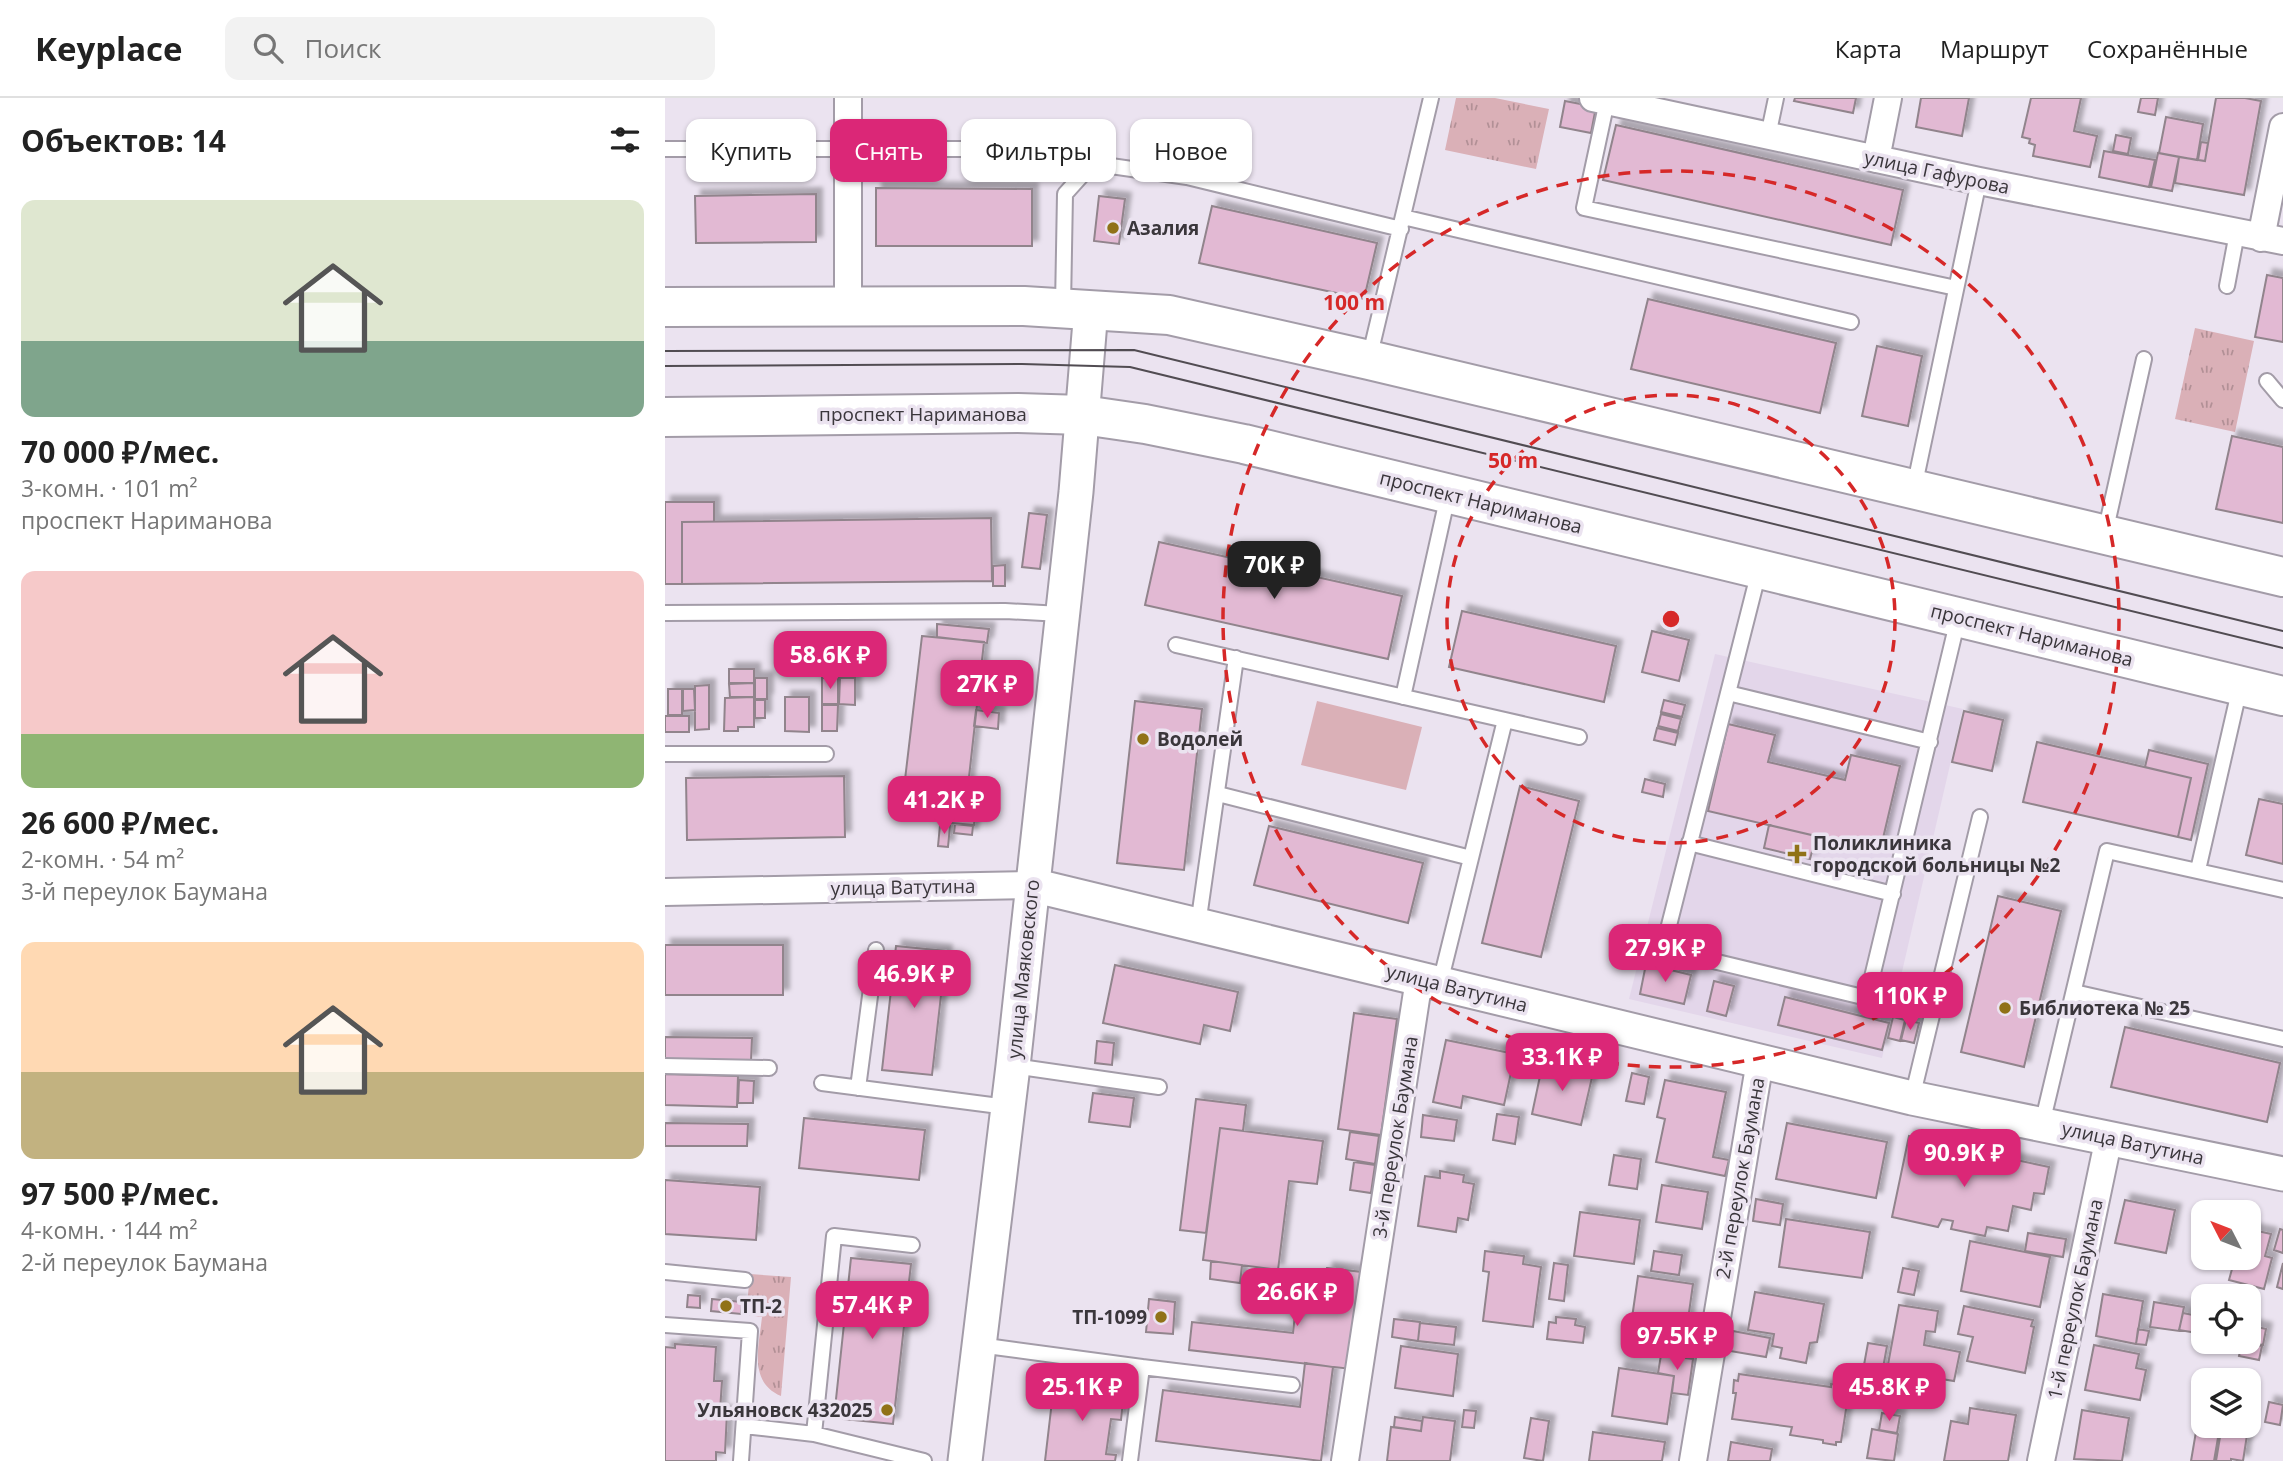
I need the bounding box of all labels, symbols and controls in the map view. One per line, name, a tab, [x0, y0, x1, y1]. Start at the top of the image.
search box	[225, 17, 715, 80]
text: Keyplace	[35, 26, 183, 71]
icon: search	[249, 29, 287, 67]
text: Поиск	[305, 30, 382, 66]
text: Карта	[1835, 32, 1902, 65]
text: Маршрут	[1940, 32, 2049, 65]
text: Сохранённые	[2087, 32, 2248, 65]
chip: Купить	[686, 119, 816, 182]
chip: Снять	[830, 119, 947, 182]
chip: Фильтры	[961, 119, 1116, 182]
chip: Новое	[1130, 119, 1252, 182]
text: Объектов: 14	[21, 120, 226, 161]
icon: filters	[606, 121, 644, 159]
street label: улица Гафурова	[1862, 144, 2012, 200]
place label: Азалия	[1127, 215, 1199, 241]
marker: Азалия	[1105, 220, 1121, 236]
icon: home	[270, 245, 396, 371]
text: 100 m	[1323, 288, 1385, 316]
street label: проспект Нариманова	[819, 401, 1027, 427]
text: 70 000 ₽/мес.	[21, 431, 219, 472]
text: 50 m	[1488, 446, 1538, 474]
street label: проспект Нариманова	[1377, 464, 1585, 540]
text: 3-комн. · 101 m²	[21, 472, 197, 504]
text: проспект Нариманова	[21, 504, 273, 536]
pin: 70K ₽	[1225, 542, 1323, 601]
text: 70K ₽	[1244, 548, 1304, 580]
street label: проспект Нариманова	[1928, 597, 2136, 673]
centre of rings	[1659, 607, 1683, 631]
icon: home	[270, 616, 396, 742]
pin: 58.6K ₽	[765, 632, 895, 691]
text: 58.6K ₽	[790, 638, 870, 670]
pin: 27K ₽	[938, 660, 1036, 720]
text: 27K ₽	[957, 667, 1017, 699]
place label: Водолей	[1157, 726, 1243, 752]
marker: Водолей	[1135, 731, 1151, 747]
pin: 41.2K ₽	[879, 776, 1009, 836]
text: 41.2K ₽	[904, 783, 984, 815]
text: 26 600 ₽/мес.	[21, 802, 219, 843]
place label: Поликлиника городской больницы №2	[1813, 830, 2061, 878]
text: 2-комн. · 54 m²	[21, 843, 184, 875]
marker: Поликлиника городской больницы №2	[1787, 844, 1807, 864]
street label: улица Ватутина	[830, 873, 976, 901]
text: 3-й переулок Баумана	[21, 875, 268, 907]
street label: улица Маяковского	[1001, 878, 1045, 1060]
pin: 27.9K ₽	[1600, 924, 1730, 984]
text: 27.9K ₽	[1625, 931, 1705, 963]
pin: 46.9K ₽	[849, 950, 979, 1010]
text: 46.9K ₽	[874, 957, 954, 989]
street label: улица Ватутина	[1384, 958, 1530, 1018]
pin: 110K ₽	[1853, 972, 1967, 1032]
text: 110K ₽	[1873, 979, 1947, 1011]
icon: home	[270, 987, 396, 1113]
place label: Библиотека № 25	[2019, 995, 2190, 1021]
marker: Библиотека № 25	[1997, 1000, 2013, 1016]
street label: 3-й переулок Баумана	[1366, 1034, 1424, 1240]
pin: 33.1K ₽	[1497, 1034, 1627, 1093]
text: 33.1K ₽	[1522, 1040, 1602, 1072]
street label: 2-й переулок Баумана	[1709, 1075, 1771, 1281]
street label: улица Ватутина	[2059, 1115, 2207, 1171]
pin: 90.9K ₽	[1899, 1130, 2029, 1189]
text: 90.9K ₽	[1924, 1136, 2004, 1168]
text: 97 500 ₽/мес.	[21, 1173, 219, 1214]
street label: 1-й переулок Баумана	[2041, 1196, 2109, 1402]
north arrow	[2191, 1200, 2261, 1270]
map controls	[2191, 1200, 2261, 1438]
text: 4-комн. · 144 m²	[21, 1214, 197, 1246]
text: 2-й переулок Баумана	[21, 1246, 268, 1278]
pin: 26.6K ₽	[1232, 1268, 1362, 1328]
text: 26.6K ₽	[1257, 1275, 1337, 1307]
pin: 57.4K ₽	[807, 1282, 937, 1341]
button: locate	[2191, 1284, 2261, 1354]
text: 57.4K ₽	[832, 1288, 912, 1320]
place label: ТП-2	[740, 1293, 782, 1319]
marker: ТП-2	[718, 1298, 734, 1314]
place label: ТП-1099	[1072, 1304, 1147, 1330]
marker: ТП-1099	[1153, 1309, 1169, 1325]
pin: 97.5K ₽	[1612, 1312, 1742, 1372]
text: 97.5K ₽	[1637, 1319, 1717, 1351]
pin: 25.1K ₽	[1017, 1364, 1147, 1423]
pin: 45.8K ₽	[1824, 1364, 1954, 1423]
button: layers	[2191, 1368, 2261, 1438]
text: 25.1K ₽	[1042, 1370, 1122, 1402]
text: 45.8K ₽	[1849, 1370, 1929, 1402]
place label: Ульяновск 432025	[697, 1397, 873, 1423]
marker: Ульяновск 432025	[879, 1402, 895, 1418]

